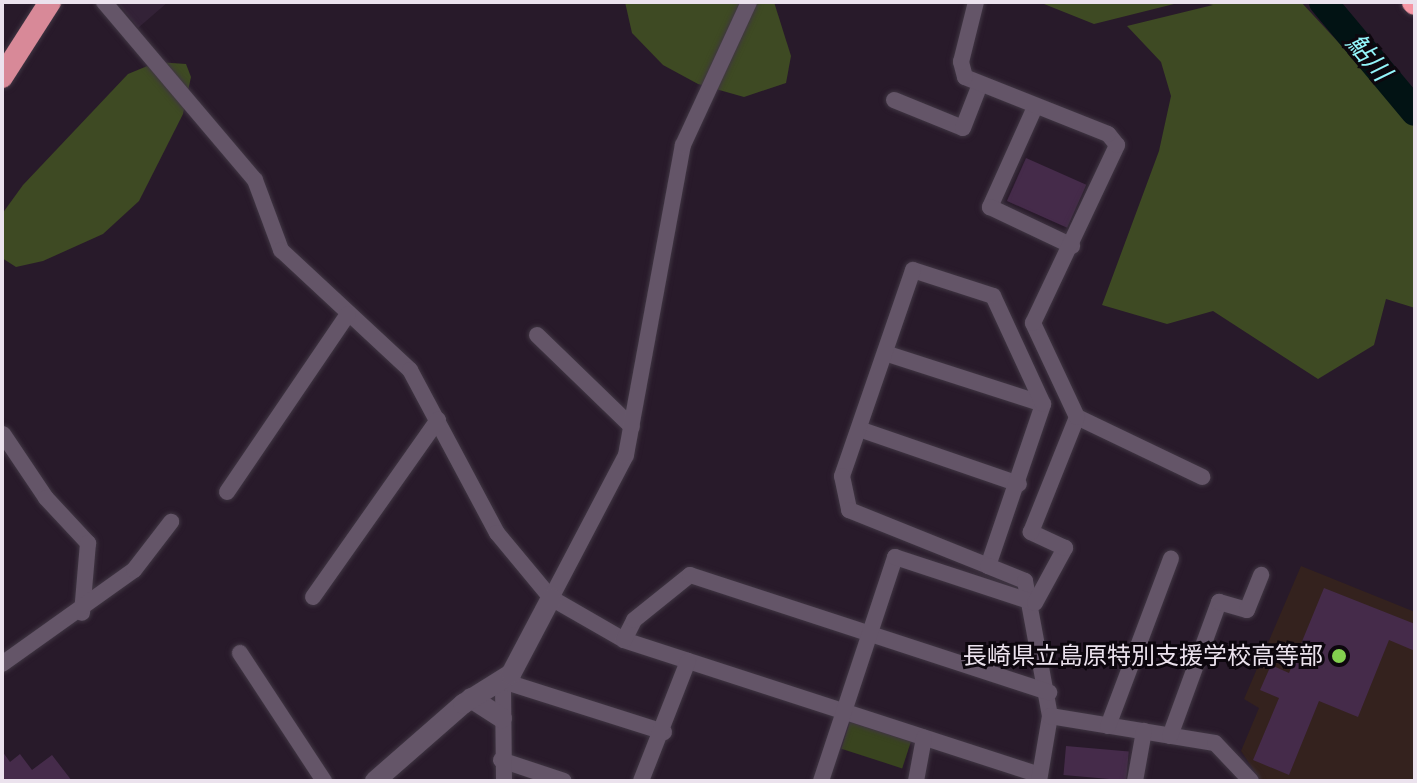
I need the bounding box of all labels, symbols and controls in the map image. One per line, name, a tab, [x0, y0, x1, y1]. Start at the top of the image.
water label: 鮎川	[1340, 27, 1398, 87]
place label: 長崎県立島原特別支援学校高等部	[963, 642, 1323, 670]
marker: 長崎県立島原特別支援学校高等部	[1330, 647, 1348, 665]

